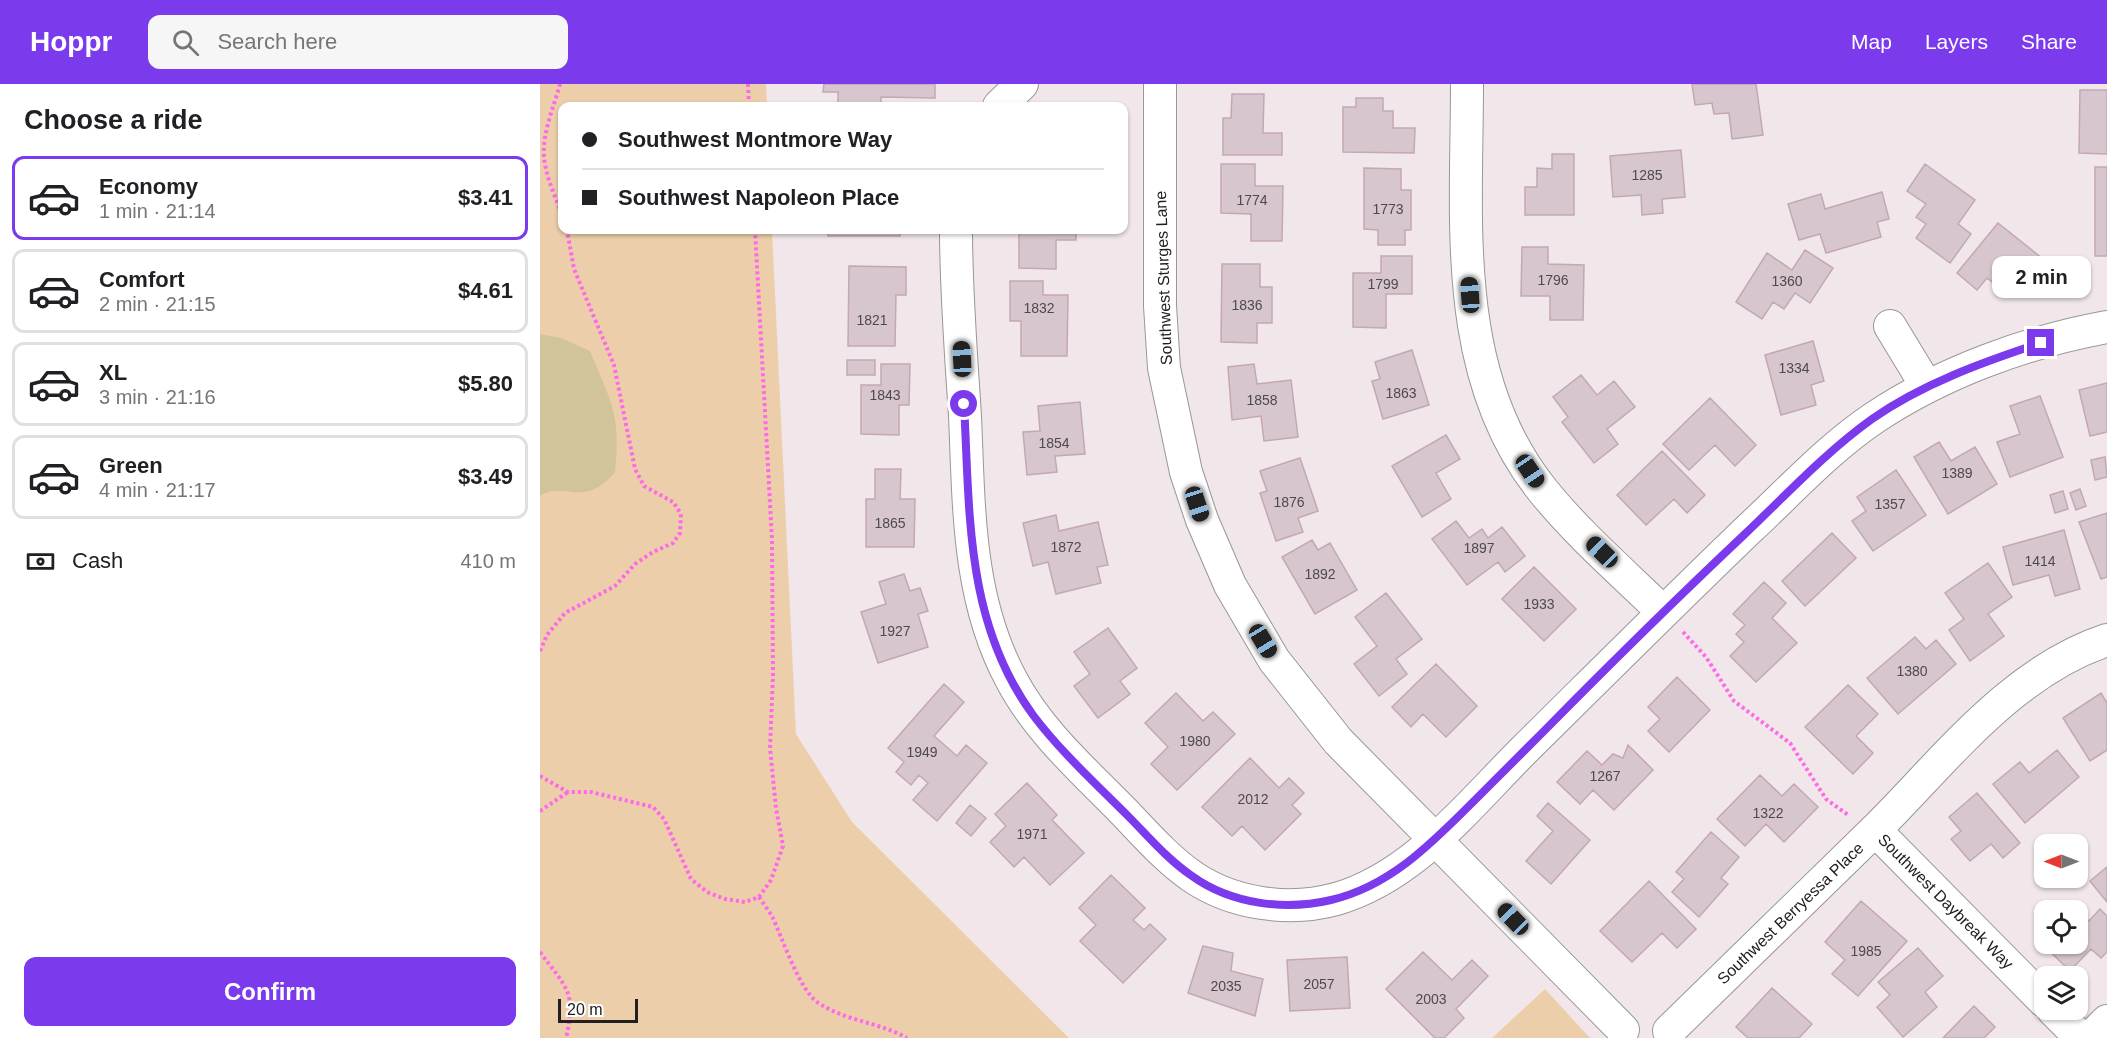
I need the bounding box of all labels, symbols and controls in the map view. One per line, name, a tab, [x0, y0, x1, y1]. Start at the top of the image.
search box	[148, 15, 568, 69]
text: Hoppr	[30, 26, 112, 57]
icon: search	[169, 26, 202, 59]
text: Search here	[217, 29, 337, 54]
text: Map	[1851, 30, 1892, 53]
text: Layers	[1925, 30, 1988, 53]
text: Share	[2021, 30, 2077, 53]
text: Choose a ride	[24, 105, 203, 135]
text: Southwest Montmore Way	[618, 127, 892, 152]
house number: 1285	[1631, 167, 1663, 183]
icon: car	[27, 171, 81, 225]
text: Economy	[99, 174, 198, 199]
text: $3.41	[458, 185, 513, 210]
text: Southwest Napoleon Place	[618, 185, 899, 210]
street label: Southwest Sturges Lane	[1152, 190, 1175, 365]
house number: 1774	[1236, 192, 1268, 208]
text: 1 min · 21:14	[99, 200, 216, 222]
house number: 1773	[1372, 201, 1404, 217]
callout: 2 min	[1992, 256, 2090, 298]
icon: car	[27, 264, 81, 318]
text: 2 min	[2015, 266, 2068, 288]
text: Comfort	[99, 267, 185, 292]
house number: 1796	[1537, 272, 1569, 288]
house number: 1360	[1771, 273, 1803, 289]
house number: 1799	[1367, 276, 1399, 292]
car	[1460, 276, 1480, 314]
text: $4.61	[458, 278, 513, 303]
text: 2 min · 21:15	[99, 293, 216, 315]
house number: 1836	[1231, 297, 1263, 313]
house number: 1832	[1023, 300, 1055, 316]
house number: 1821	[856, 312, 888, 328]
route end	[2027, 329, 2054, 356]
car	[952, 341, 972, 377]
icon: car	[27, 357, 81, 411]
text: XL	[99, 360, 127, 385]
house number: 1334	[1778, 360, 1810, 376]
text: $5.80	[458, 371, 513, 396]
house number: 1863	[1385, 385, 1417, 401]
text: 3 min · 21:16	[99, 386, 216, 408]
house number: 1843	[869, 387, 901, 403]
route start	[950, 390, 977, 417]
house number: 1858	[1246, 392, 1278, 408]
house number: 1854	[1038, 435, 1070, 451]
icon: car	[27, 450, 81, 504]
car	[1512, 451, 1548, 491]
text: Green	[99, 453, 163, 478]
text: $3.49	[458, 464, 513, 489]
house number: 1389	[1941, 465, 1973, 481]
text: 4 min · 21:17	[99, 479, 216, 501]
car	[1183, 484, 1211, 524]
house number: 1876	[1273, 494, 1305, 510]
house number: 1357	[1874, 496, 1906, 512]
house number: 1865	[874, 515, 906, 531]
car	[1583, 533, 1621, 571]
house number: 1872	[1050, 539, 1082, 555]
house number: 1897	[1463, 540, 1495, 556]
icon: cash	[24, 545, 57, 578]
text: Cash	[72, 548, 123, 573]
text: 410 m	[460, 550, 516, 572]
house number: 1414	[2024, 553, 2056, 569]
house number: 1892	[1304, 566, 1336, 582]
house number: 1933	[1523, 596, 1555, 612]
car	[1246, 621, 1280, 661]
house number: 1927	[879, 623, 911, 639]
house number: 1380	[1896, 663, 1928, 679]
house number: 1980	[1179, 733, 1211, 749]
house number: 1949	[906, 744, 938, 760]
house number: 1267	[1589, 768, 1621, 784]
house number: 2012	[1237, 791, 1269, 807]
house number: 1322	[1752, 805, 1784, 821]
house number: 1971	[1016, 826, 1048, 842]
street label: Southwest Daybreak Way	[1875, 830, 2017, 972]
north arrow	[2034, 834, 2088, 888]
map controls	[2034, 834, 2088, 1020]
street label: Southwest Berryessa Place	[1714, 839, 1867, 987]
car	[1494, 900, 1532, 938]
button: locate	[2034, 900, 2088, 954]
house number: 1985	[1850, 943, 1882, 959]
button: Confirm	[24, 957, 516, 1026]
button: layers	[2034, 966, 2088, 1020]
house number: 2057	[1303, 976, 1335, 992]
house number: 2035	[1210, 978, 1242, 994]
house number: 2003	[1415, 991, 1447, 1007]
scale bar	[558, 996, 638, 1024]
text: 20 m	[567, 1001, 603, 1018]

